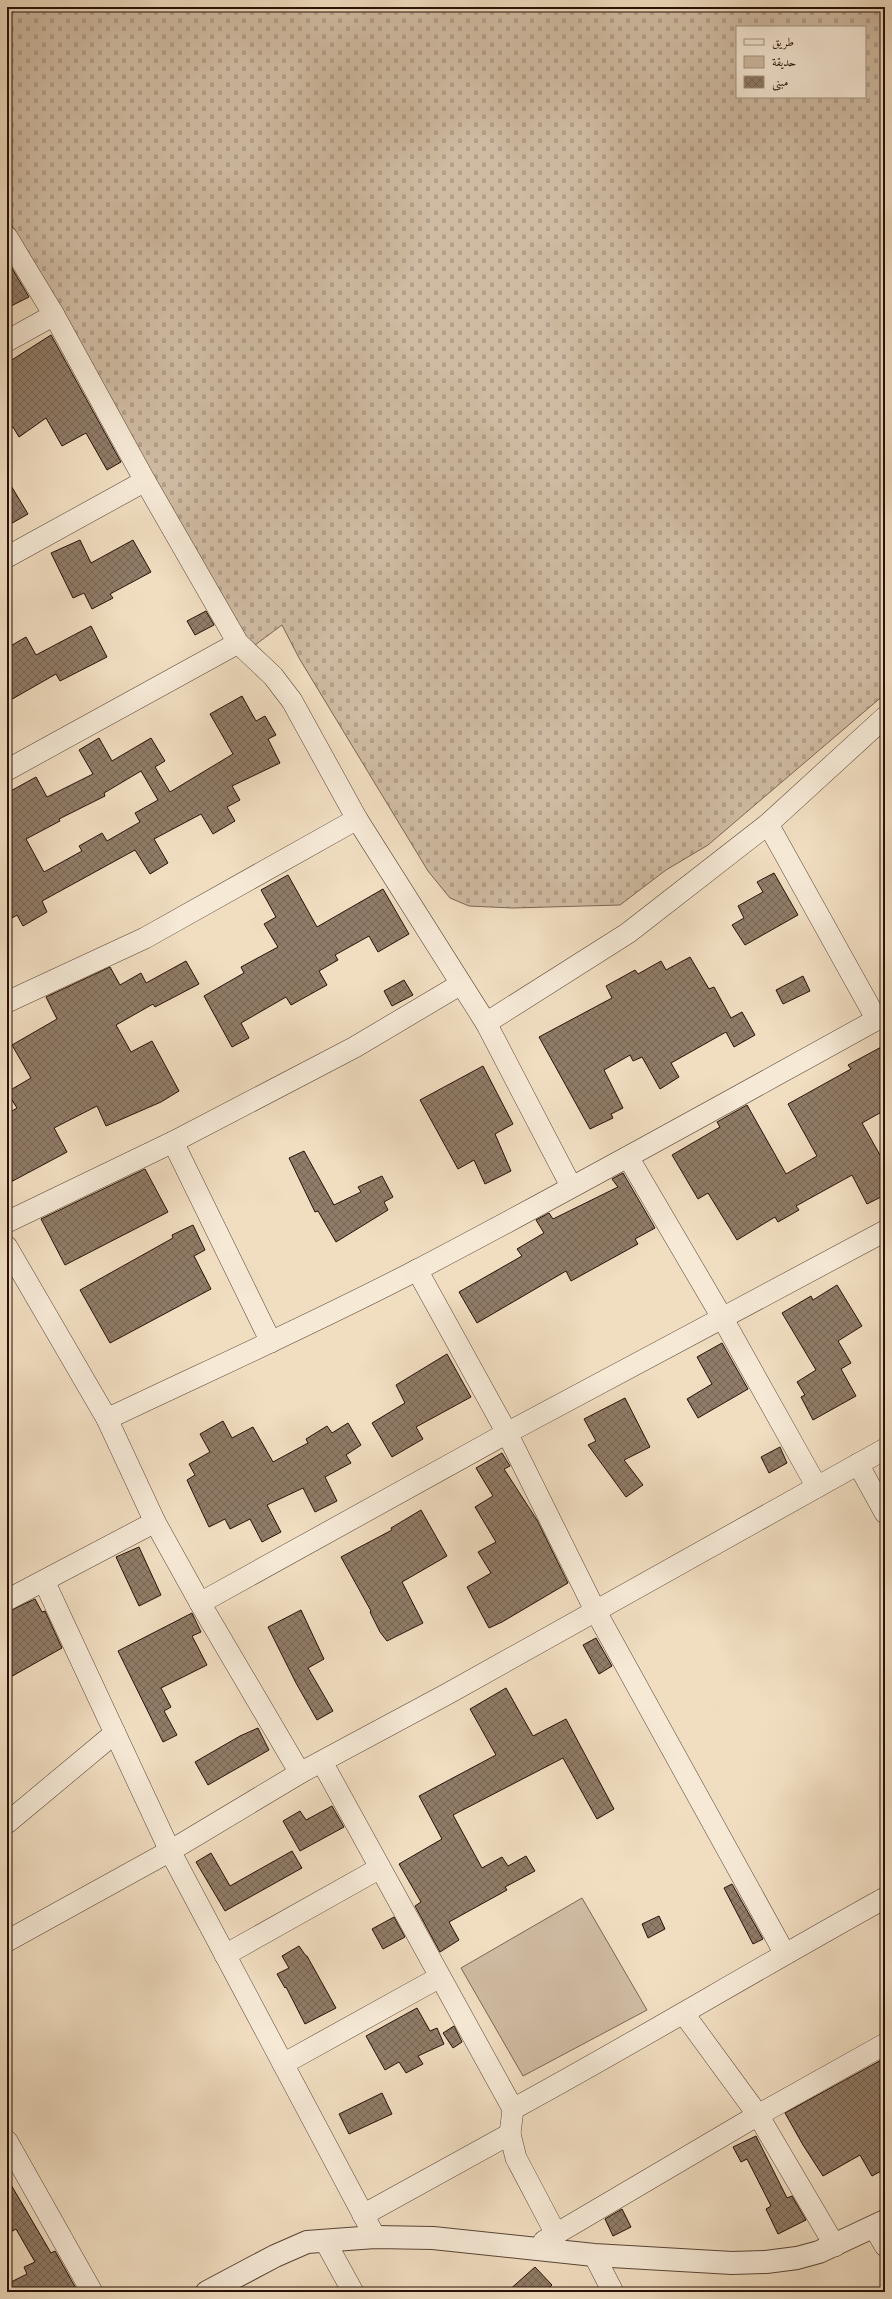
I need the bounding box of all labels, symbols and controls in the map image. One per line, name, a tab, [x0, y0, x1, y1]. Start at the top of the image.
legend	[736, 26, 866, 98]
text: طريق	[772, 34, 794, 50]
text: حديقة	[772, 54, 796, 70]
text: مبنى	[772, 74, 788, 91]

